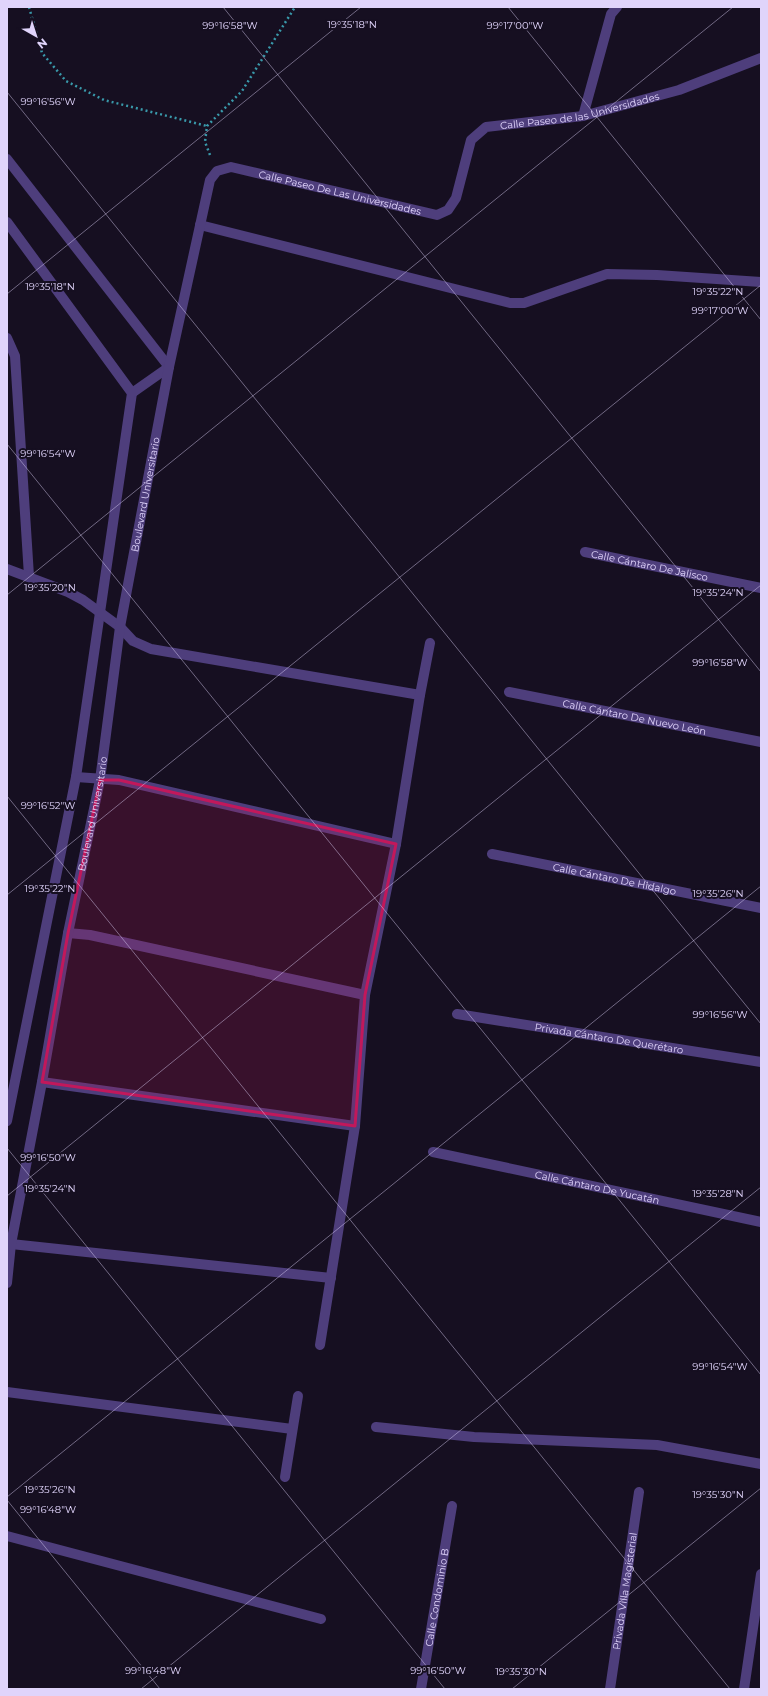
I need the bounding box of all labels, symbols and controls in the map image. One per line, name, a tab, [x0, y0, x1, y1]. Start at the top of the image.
north arrow	[16, 16, 56, 56]
text: 19°35'18"N	[327, 18, 377, 31]
text: 99°16'58"W	[202, 19, 258, 32]
text: 99°17'00"W	[487, 19, 543, 32]
text: N	[34, 36, 50, 52]
street label: Calle Paseo de las Universidades	[499, 89, 661, 132]
text: 99°16'56"W	[20, 95, 76, 108]
street label: Calle Paseo De Las Universidades	[257, 167, 423, 218]
text: 19°35'18"N	[25, 280, 75, 293]
text: 19°35'22"N	[693, 285, 743, 298]
text: 99°17'00"W	[692, 304, 748, 317]
street label: Boulevard Universitario	[128, 436, 162, 553]
text: 99°16'54"W	[20, 447, 76, 460]
street label: Calle Cántaro De Jalisco	[590, 547, 709, 584]
text: 19°35'20"N	[24, 581, 76, 594]
text: 19°35'24"N	[692, 586, 744, 599]
text: 99°16'58"W	[692, 656, 748, 669]
street label: Calle Cántaro De Nuevo León	[562, 696, 707, 738]
street label: Boulevard Universitario	[75, 756, 110, 872]
text: 99°16'52"W	[21, 799, 75, 812]
street label: Calle Cántaro De Hidalgo	[552, 860, 677, 897]
text: 19°35'22"N	[25, 882, 75, 895]
text: 19°35'26"N	[692, 887, 744, 900]
text: 99°16'56"W	[692, 1008, 748, 1021]
street label: Privada Cántaro De Querétaro	[534, 1020, 684, 1056]
text: 99°16'50"W	[20, 1151, 76, 1164]
street label: Calle Cántaro De Yucatán	[534, 1167, 661, 1207]
text: 19°35'24"N	[24, 1182, 76, 1195]
text: 19°35'28"N	[692, 1187, 744, 1200]
text: 99°16'54"W	[692, 1360, 748, 1373]
text: 19°35'26"N	[24, 1483, 76, 1496]
text: 19°35'30"N	[692, 1488, 744, 1501]
text: 99°16'48"W	[20, 1503, 76, 1516]
street label: Privada Villa Magisterial	[609, 1531, 639, 1651]
street label: Calle Condominio B	[422, 1547, 451, 1647]
text: 99°16'48"W	[125, 1664, 181, 1677]
text: 99°16'50"W	[410, 1664, 466, 1677]
text: 19°35'30"N	[495, 1665, 547, 1678]

